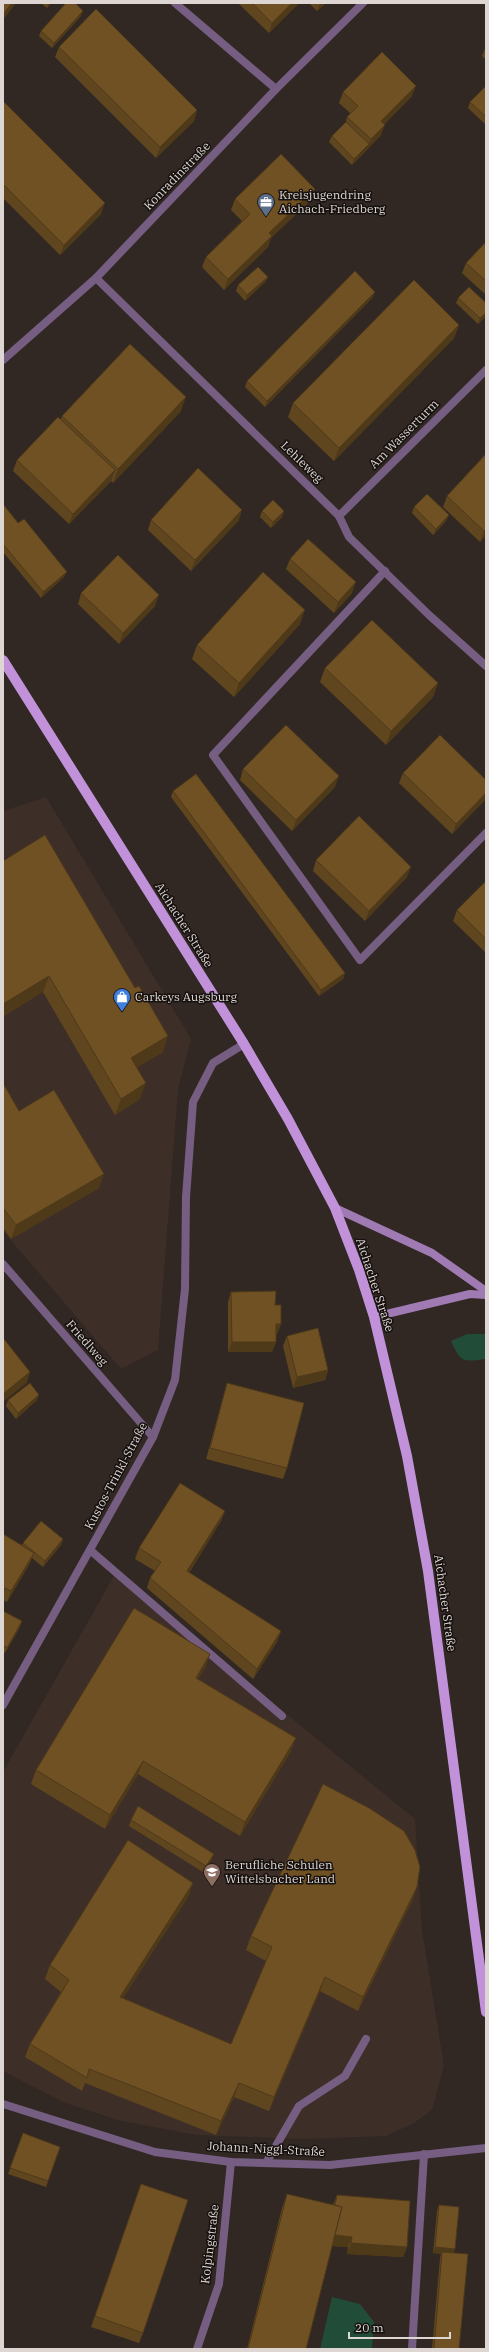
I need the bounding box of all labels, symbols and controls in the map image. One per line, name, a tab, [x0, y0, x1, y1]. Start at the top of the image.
street label: Konradinstraße	[140, 138, 213, 213]
place label: Kreisjugendring Aichach-Friedberg	[279, 187, 386, 216]
office icon: Kreisjugendring Aichach-Friedberg	[256, 192, 276, 217]
street label: Am Wasserturm	[366, 395, 442, 471]
street label: Lehleweg	[278, 438, 327, 486]
street label: Aichacher Straße	[152, 879, 217, 970]
shop icon: Carkeys Augsburg	[112, 987, 132, 1012]
place label: Carkeys Augsburg	[135, 989, 237, 1004]
street label: Aichacher Straße	[353, 1236, 398, 1334]
street label: Friedlweg	[63, 1317, 112, 1369]
street label: Kustos-Trinkl-Straße	[81, 1420, 150, 1532]
street label: Aichacher Straße	[431, 1553, 460, 1652]
place label: Berufliche Schulen Wittelsbacher Land	[225, 1857, 335, 1886]
school or university icon: Berufliche Schulen Wittelsbacher Land	[202, 1862, 222, 1887]
street label: Johann-Niggl-Straße	[207, 2138, 325, 2159]
street label: Kolpingstraße	[197, 2203, 222, 2285]
scale bar	[349, 2314, 450, 2340]
text: 20 m	[355, 2320, 384, 2335]

